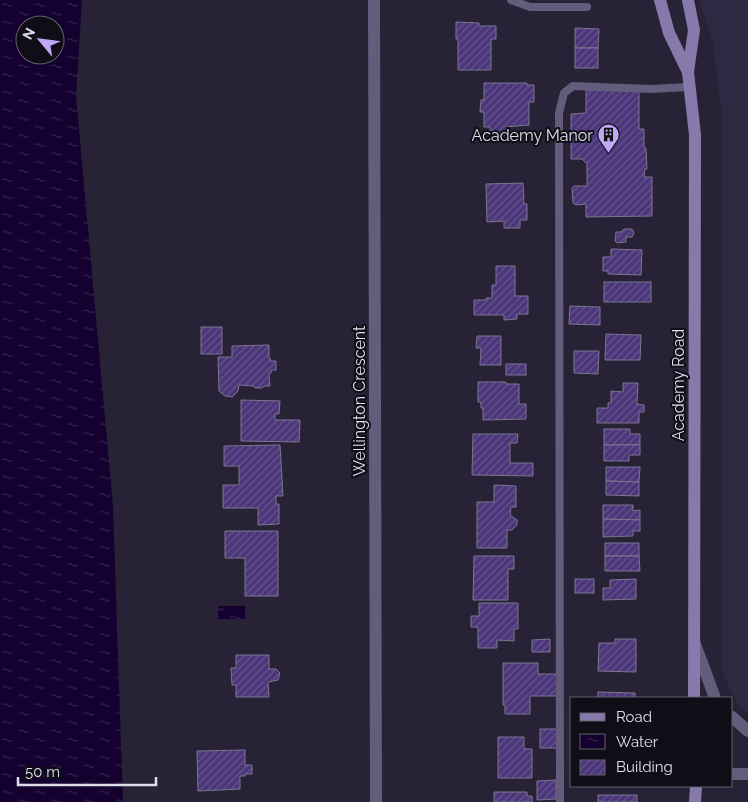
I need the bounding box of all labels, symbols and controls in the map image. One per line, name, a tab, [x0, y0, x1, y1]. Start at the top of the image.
north arrow	[15, 15, 65, 65]
text: N	[19, 25, 38, 42]
building icon: Academy Manor	[597, 123, 621, 154]
place label: Academy Manor	[472, 126, 593, 145]
street label: Wellington Crescent	[350, 325, 369, 476]
street label: Academy Road	[669, 329, 688, 441]
legend	[570, 697, 733, 787]
text: Road	[616, 708, 652, 726]
text: Water	[616, 733, 659, 751]
scale bar	[18, 754, 155, 786]
text: Building	[616, 758, 673, 776]
text: 50 m	[25, 763, 60, 781]

